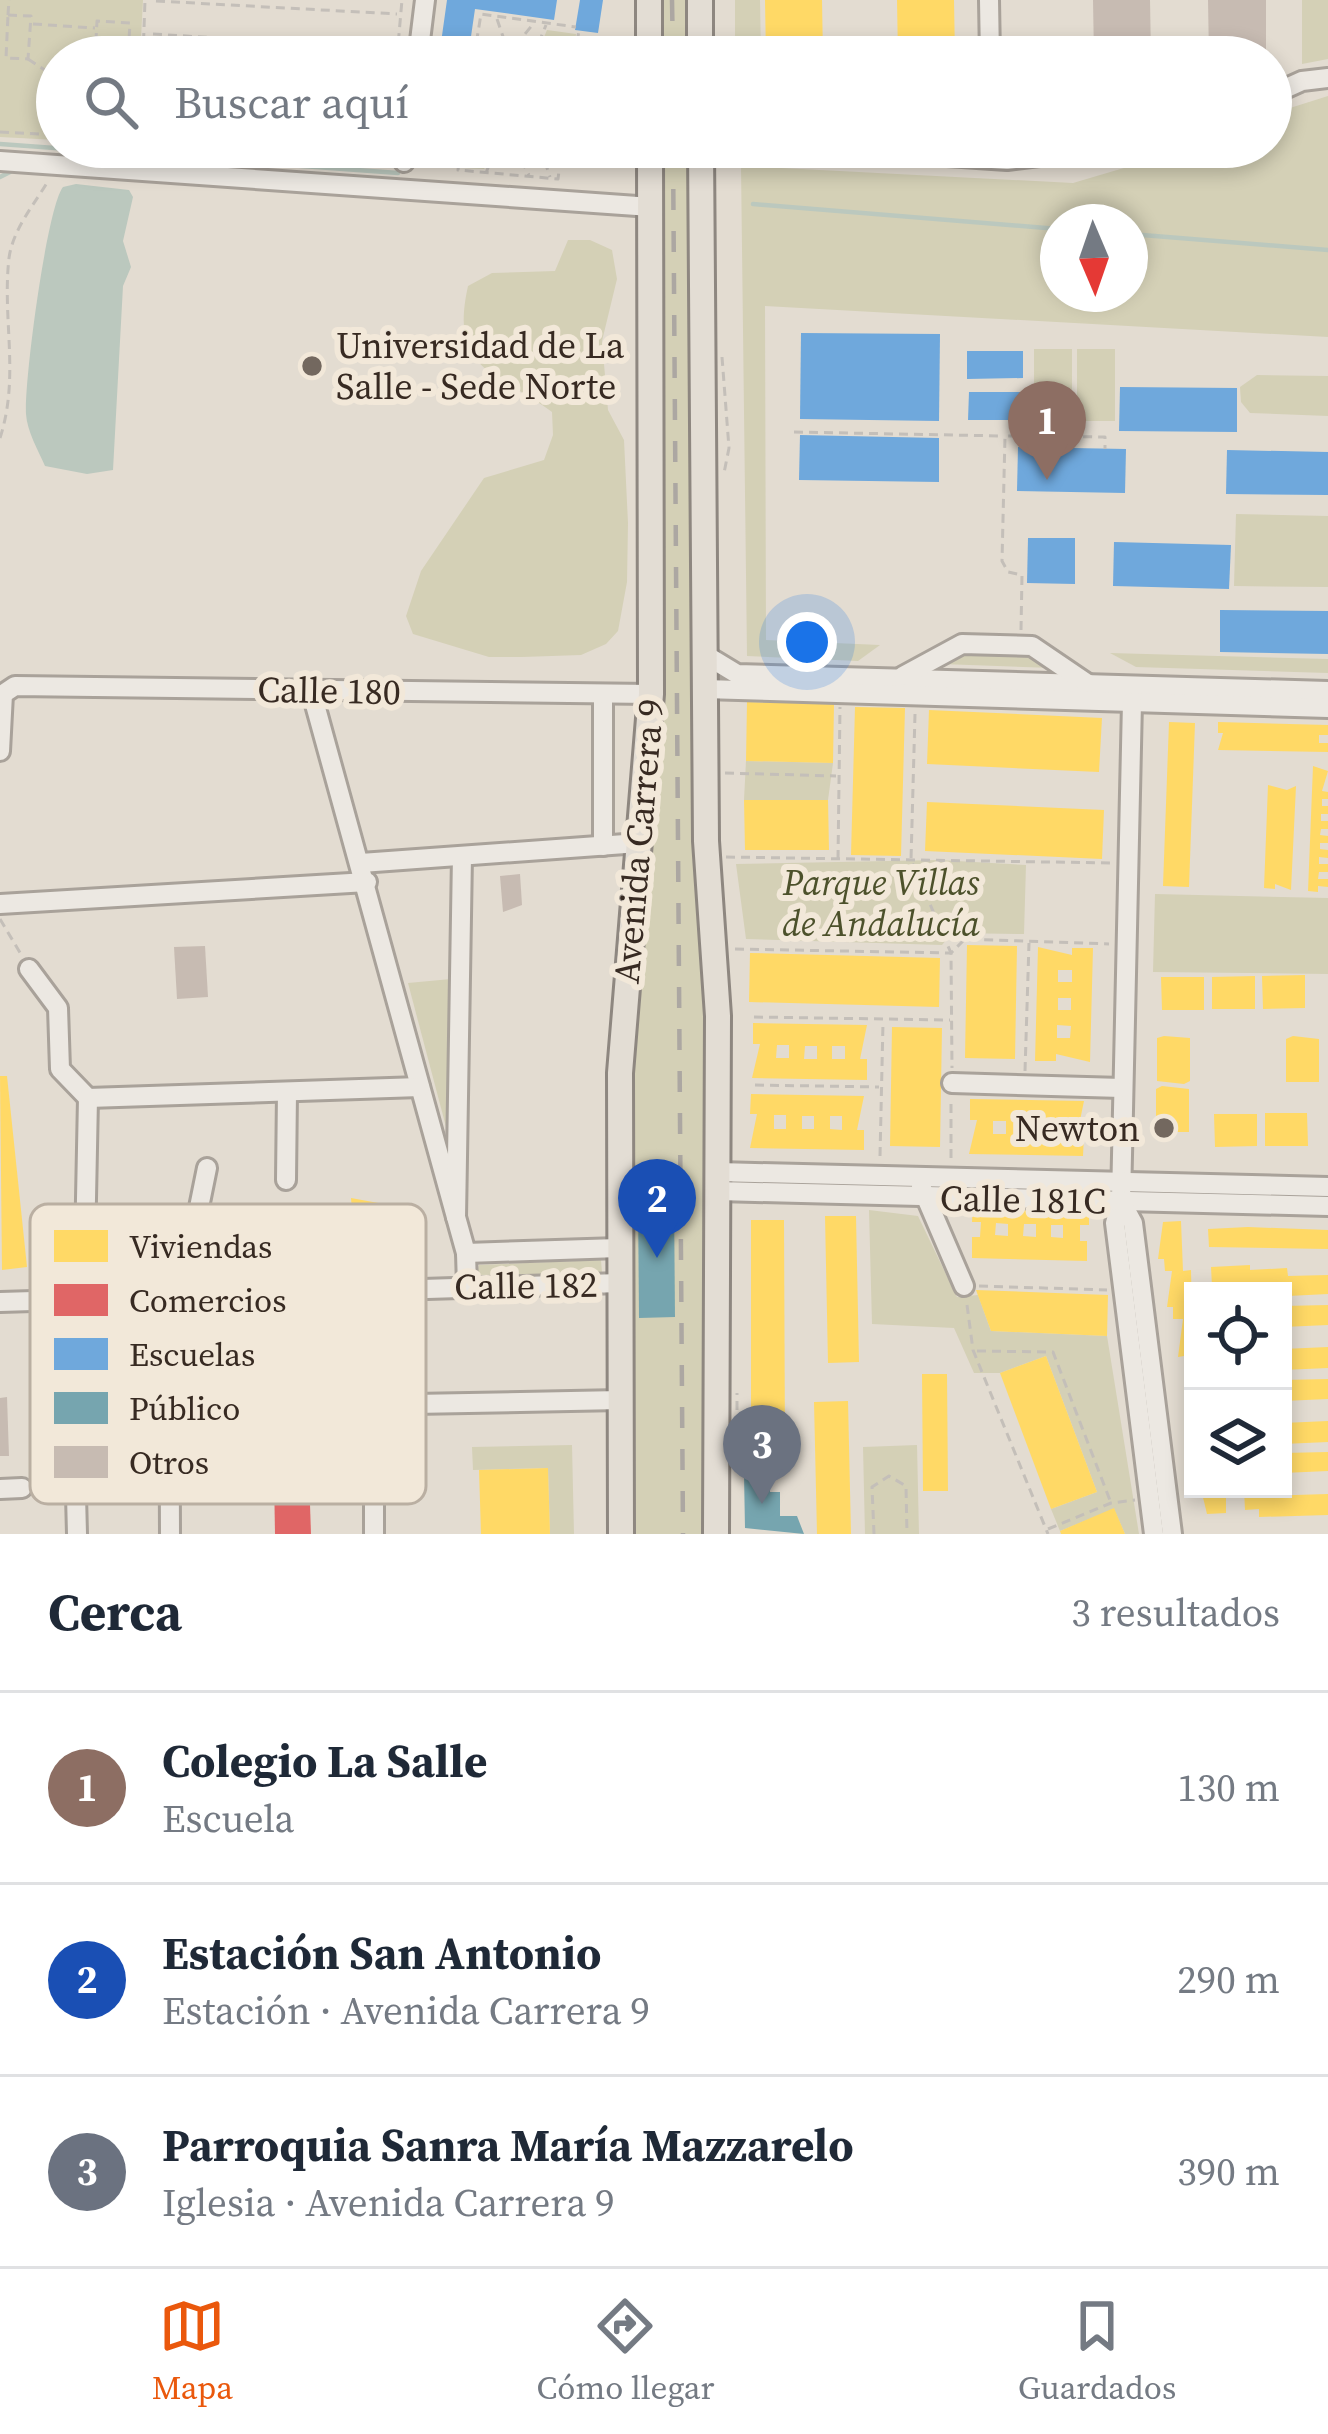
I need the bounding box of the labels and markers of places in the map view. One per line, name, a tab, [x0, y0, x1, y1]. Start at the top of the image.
place label: Universidad de La Salle - Sede Norte	[336, 321, 625, 411]
marker: Universidad de La Salle - Sede Norte	[299, 353, 325, 379]
pin: 1	[1008, 381, 1086, 480]
place label: Newton	[1015, 1104, 1140, 1153]
marker: Newton	[1151, 1115, 1177, 1141]
pin: 2	[618, 1159, 696, 1258]
pin: 3	[723, 1405, 801, 1504]

